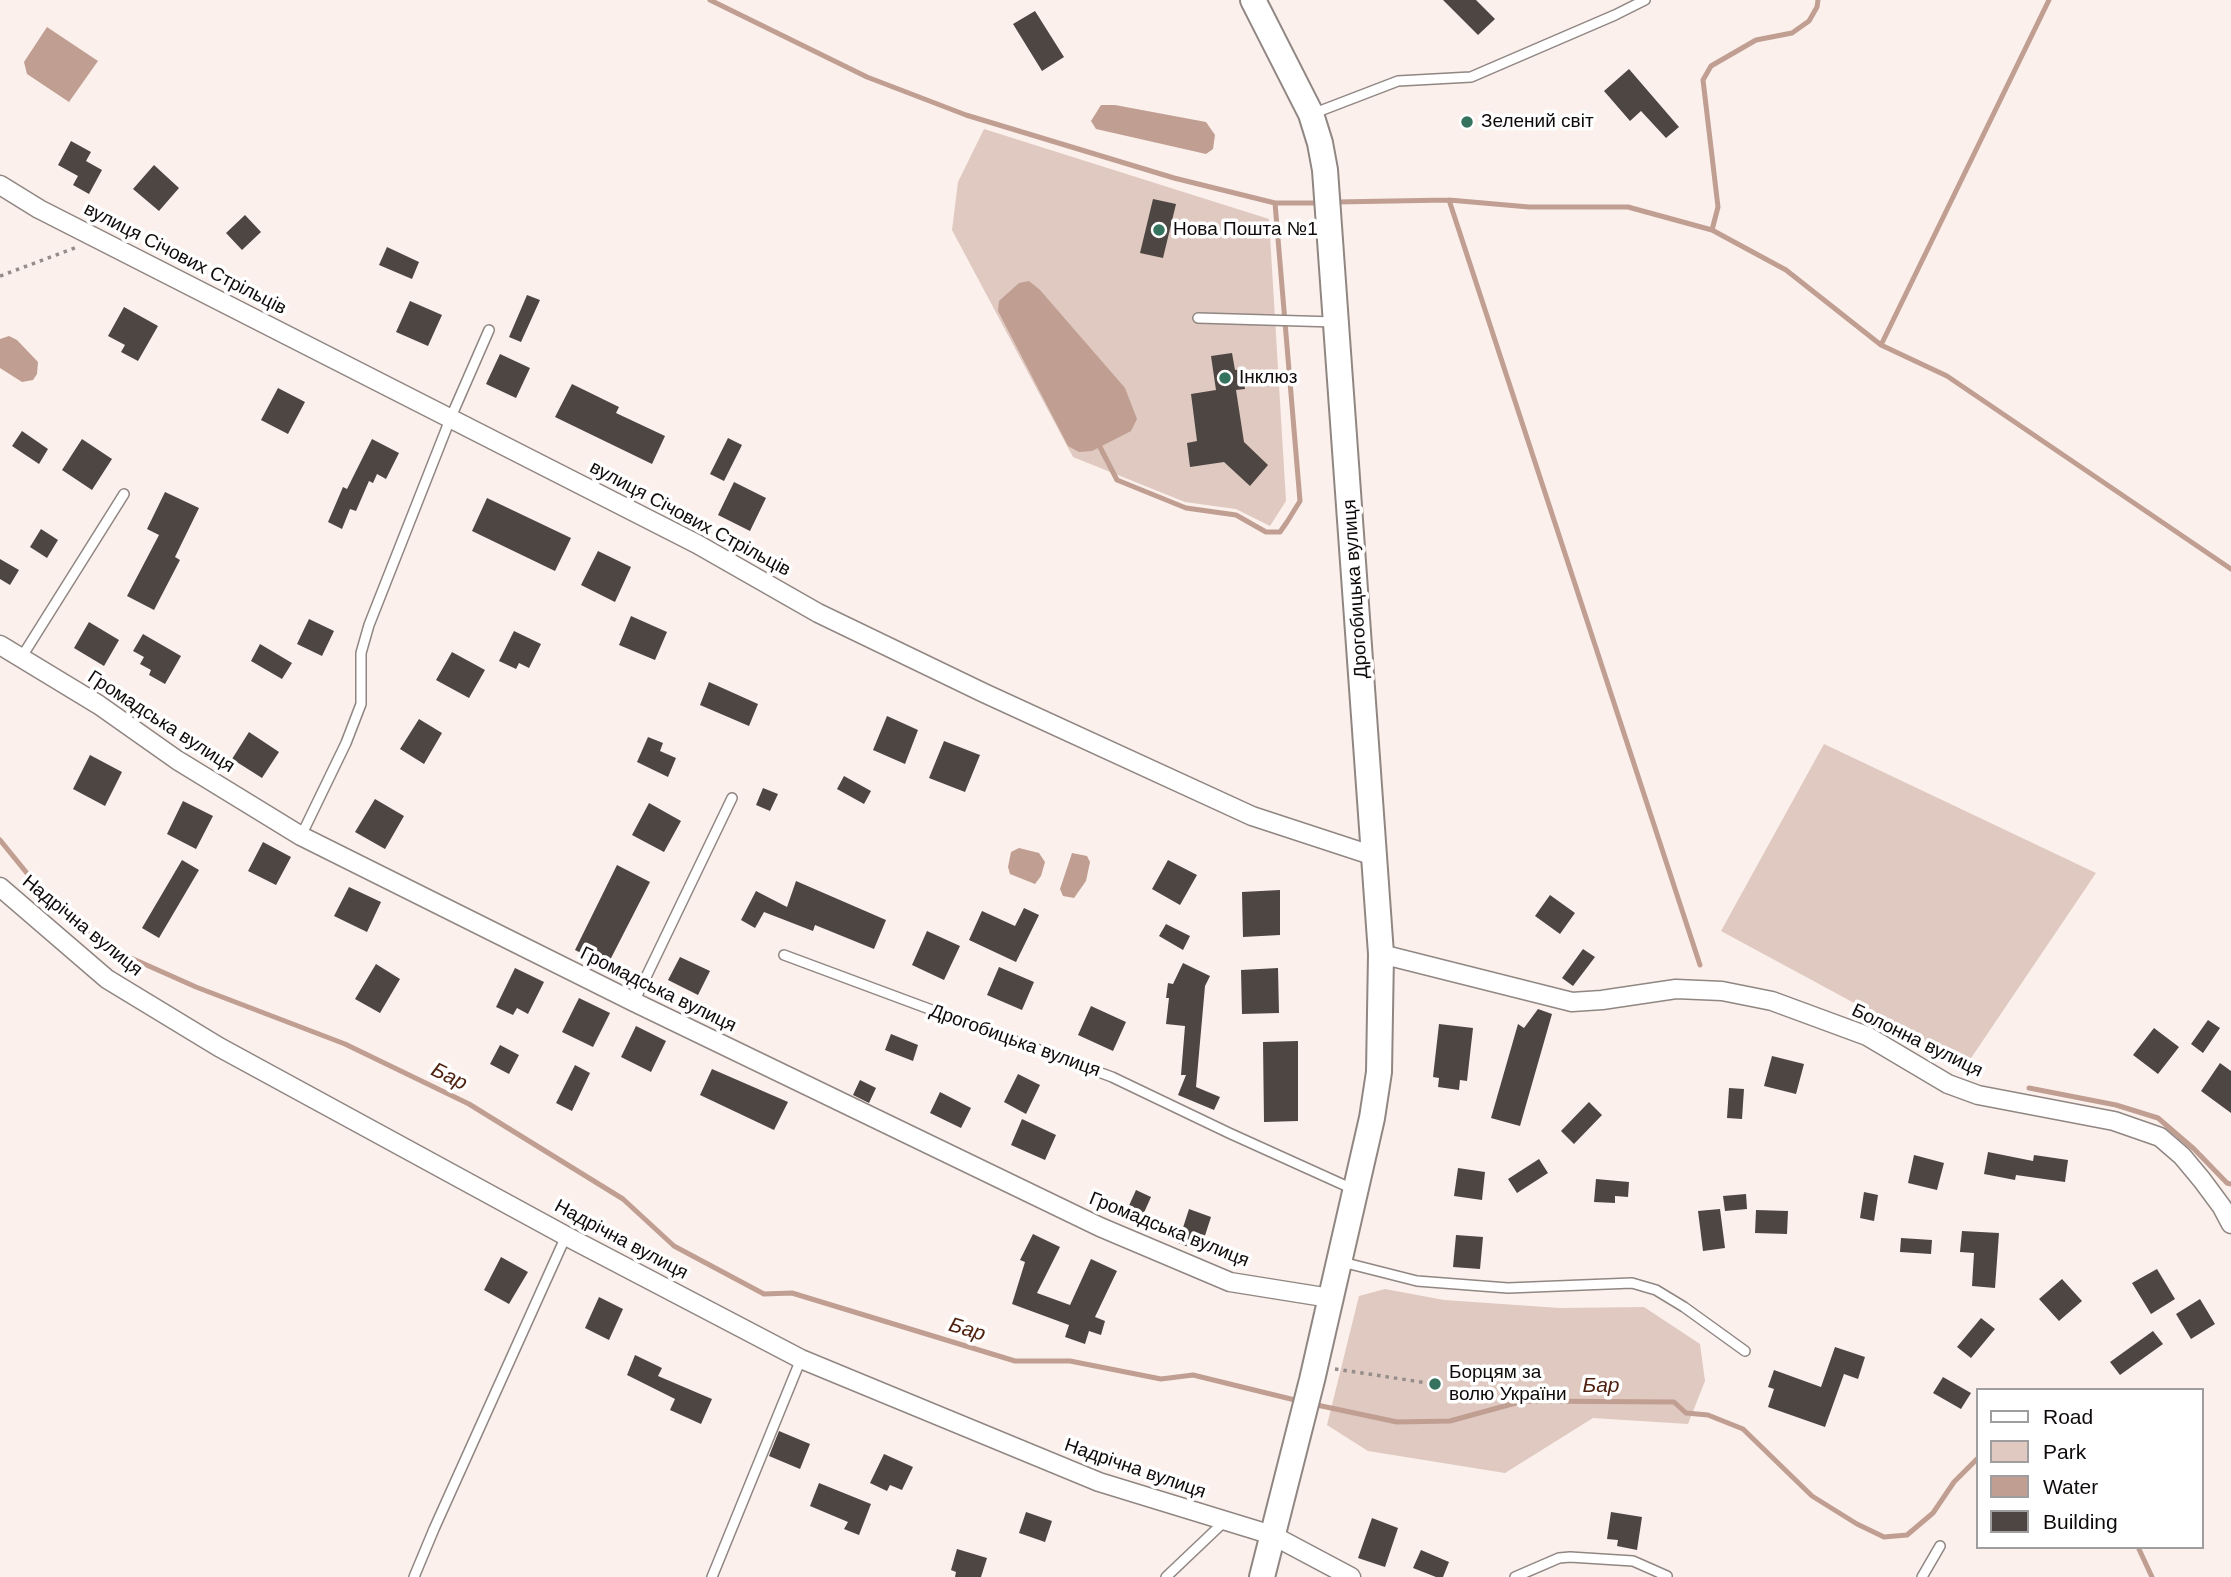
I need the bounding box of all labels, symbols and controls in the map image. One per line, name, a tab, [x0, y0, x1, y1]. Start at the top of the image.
place label: Зелений світ	[1481, 111, 1594, 133]
marker: Зелений світ	[1459, 114, 1475, 130]
street label: вулиця Січових Стрільців	[80, 198, 290, 320]
place label: Нова Пошта №1	[1173, 219, 1318, 241]
marker: Нова Пошта №1	[1151, 222, 1167, 238]
place label: Інклюз	[1239, 367, 1297, 389]
marker: Інклюз	[1217, 370, 1233, 386]
street label: вулиця Січових Стрільців	[586, 456, 794, 582]
street label: Дрогобицька вулиця	[1338, 499, 1374, 679]
street label: Громадська вулиця	[83, 666, 239, 778]
street label: Надрічна вулиця	[17, 871, 147, 981]
street label: Громадська вулиця	[576, 942, 740, 1038]
street label: Болонна вулиця	[1848, 999, 1986, 1083]
street label: Дрогобицька вулиця	[927, 1000, 1103, 1082]
water label: Бар	[427, 1058, 471, 1096]
street label: Громадська вулиця	[1086, 1187, 1252, 1273]
street label: Надрічна вулиця	[550, 1195, 692, 1285]
water label: Бар	[946, 1313, 988, 1347]
place label: Борцям за волю України	[1449, 1362, 1567, 1406]
water label: Бар	[1582, 1373, 1620, 1399]
marker: Борцям за волю України	[1427, 1376, 1443, 1392]
legend	[1976, 1388, 2203, 1549]
text: Road	[2043, 1405, 2093, 1428]
street label: Надрічна вулиця	[1061, 1434, 1209, 1504]
text: Park	[2043, 1440, 2086, 1463]
text: Water	[2043, 1475, 2098, 1498]
text: Building	[2043, 1510, 2118, 1533]

